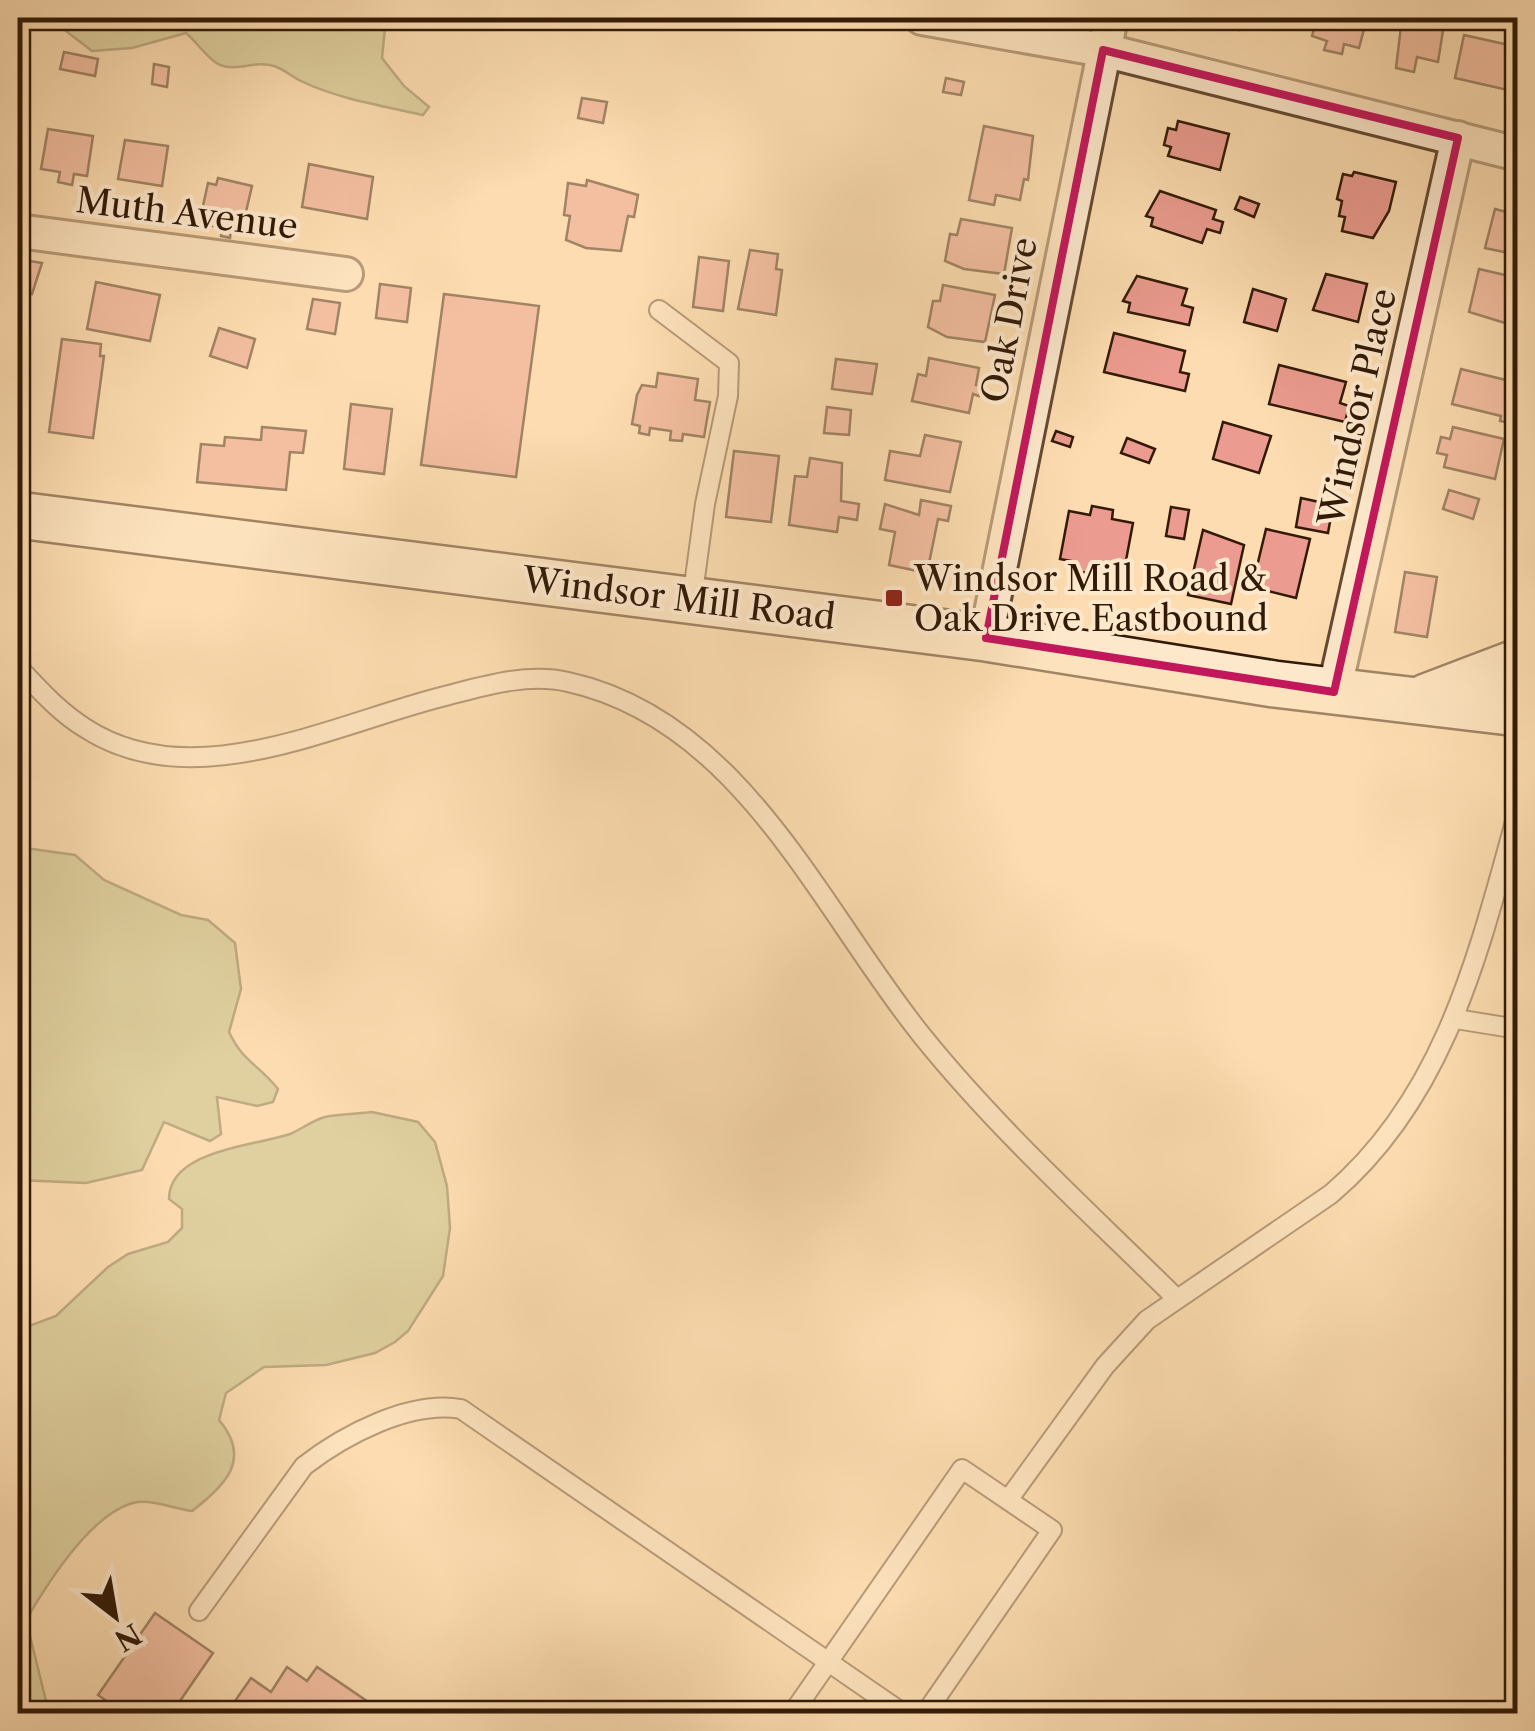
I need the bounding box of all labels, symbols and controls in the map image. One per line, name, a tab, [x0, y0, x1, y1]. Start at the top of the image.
street label: Muth Avenue	[74, 178, 300, 248]
street label: Oak Drive	[972, 234, 1046, 406]
street label: Windsor Place	[1309, 284, 1405, 531]
street label: Windsor Mill Road	[519, 557, 838, 639]
place label: Windsor Mill Road & Oak Drive Eastbound	[913, 557, 1268, 640]
marker: Windsor Mill Road & Oak Drive Eastbound	[883, 587, 905, 609]
north arrow	[65, 1566, 165, 1666]
text: N	[109, 1617, 147, 1658]

